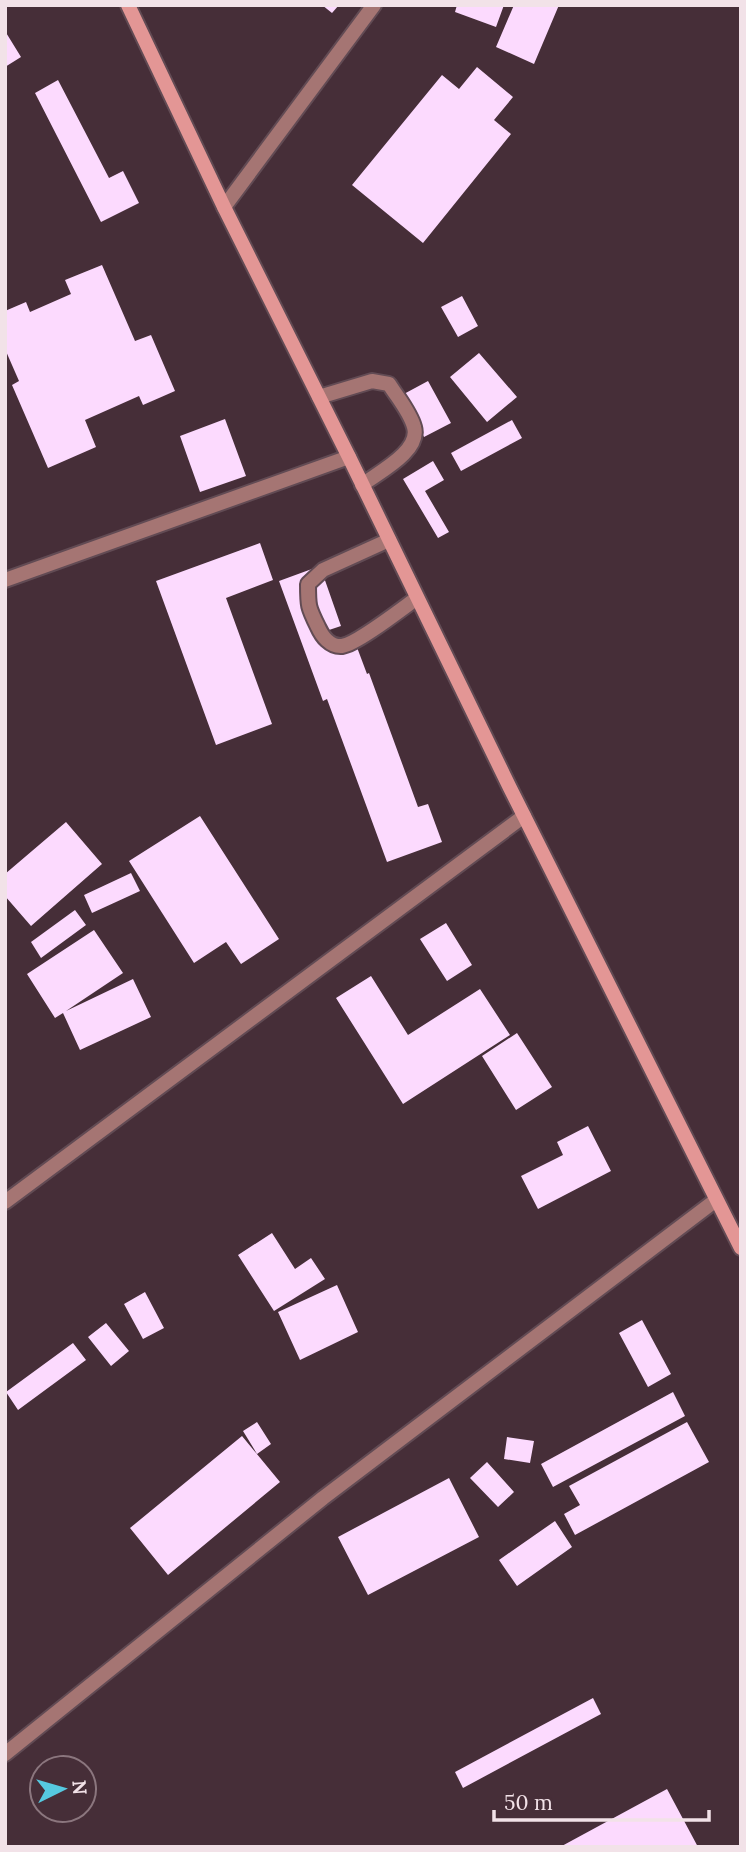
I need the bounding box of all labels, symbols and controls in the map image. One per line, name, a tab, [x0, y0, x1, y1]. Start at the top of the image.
north arrow	[28, 1754, 98, 1824]
scale bar	[494, 1778, 709, 1822]
text: N	[67, 1779, 93, 1796]
text: 50 m	[504, 1789, 553, 1816]

